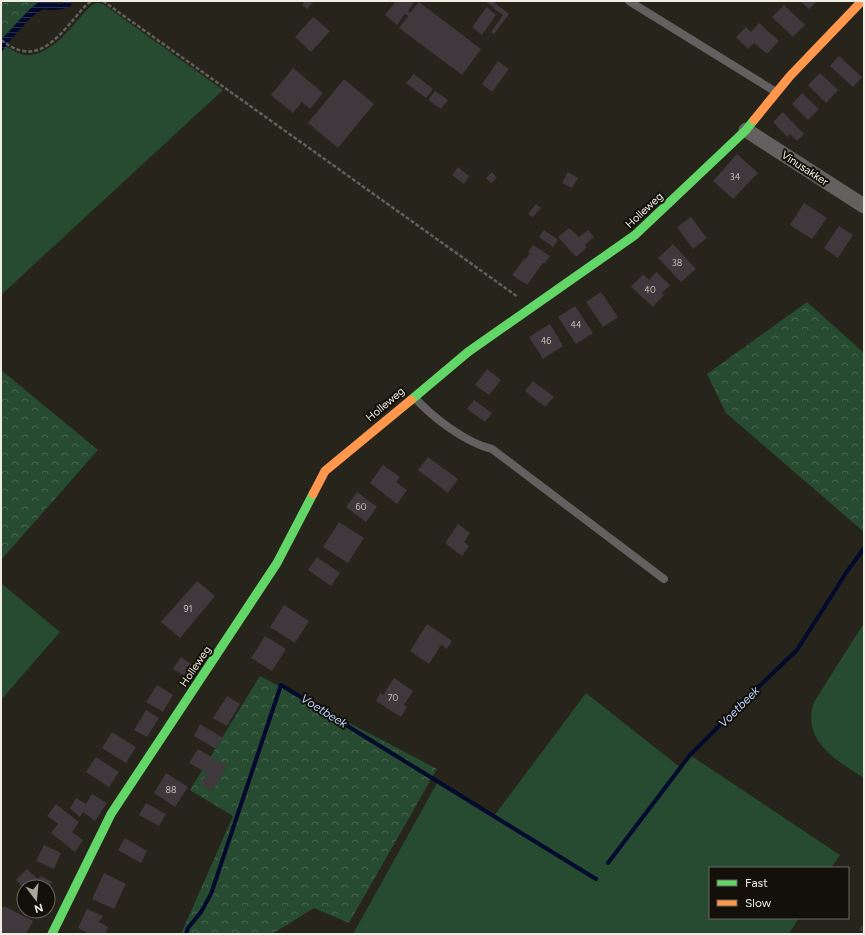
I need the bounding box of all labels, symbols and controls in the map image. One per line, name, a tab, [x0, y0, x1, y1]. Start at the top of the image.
street label: Vinusakker	[779, 148, 831, 189]
house number: 34	[730, 171, 741, 182]
street label: Holleweg	[623, 190, 666, 231]
house number: 38	[672, 257, 683, 268]
house number: 40	[644, 284, 656, 295]
house number: 44	[570, 319, 582, 330]
house number: 46	[541, 335, 551, 346]
street label: Holleweg	[363, 385, 407, 424]
house number: 60	[356, 501, 367, 512]
house number: 91	[184, 603, 192, 614]
street label: Holleweg	[177, 643, 214, 689]
water label: Voetbeek	[716, 683, 763, 730]
water label: Voetbeek	[298, 691, 351, 731]
house number: 70	[388, 692, 399, 703]
house number: 88	[165, 784, 177, 795]
legend	[709, 867, 849, 919]
text: Fast	[745, 876, 768, 890]
north arrow	[16, 879, 56, 919]
text: Slow	[745, 896, 772, 910]
text: N	[33, 901, 45, 916]

